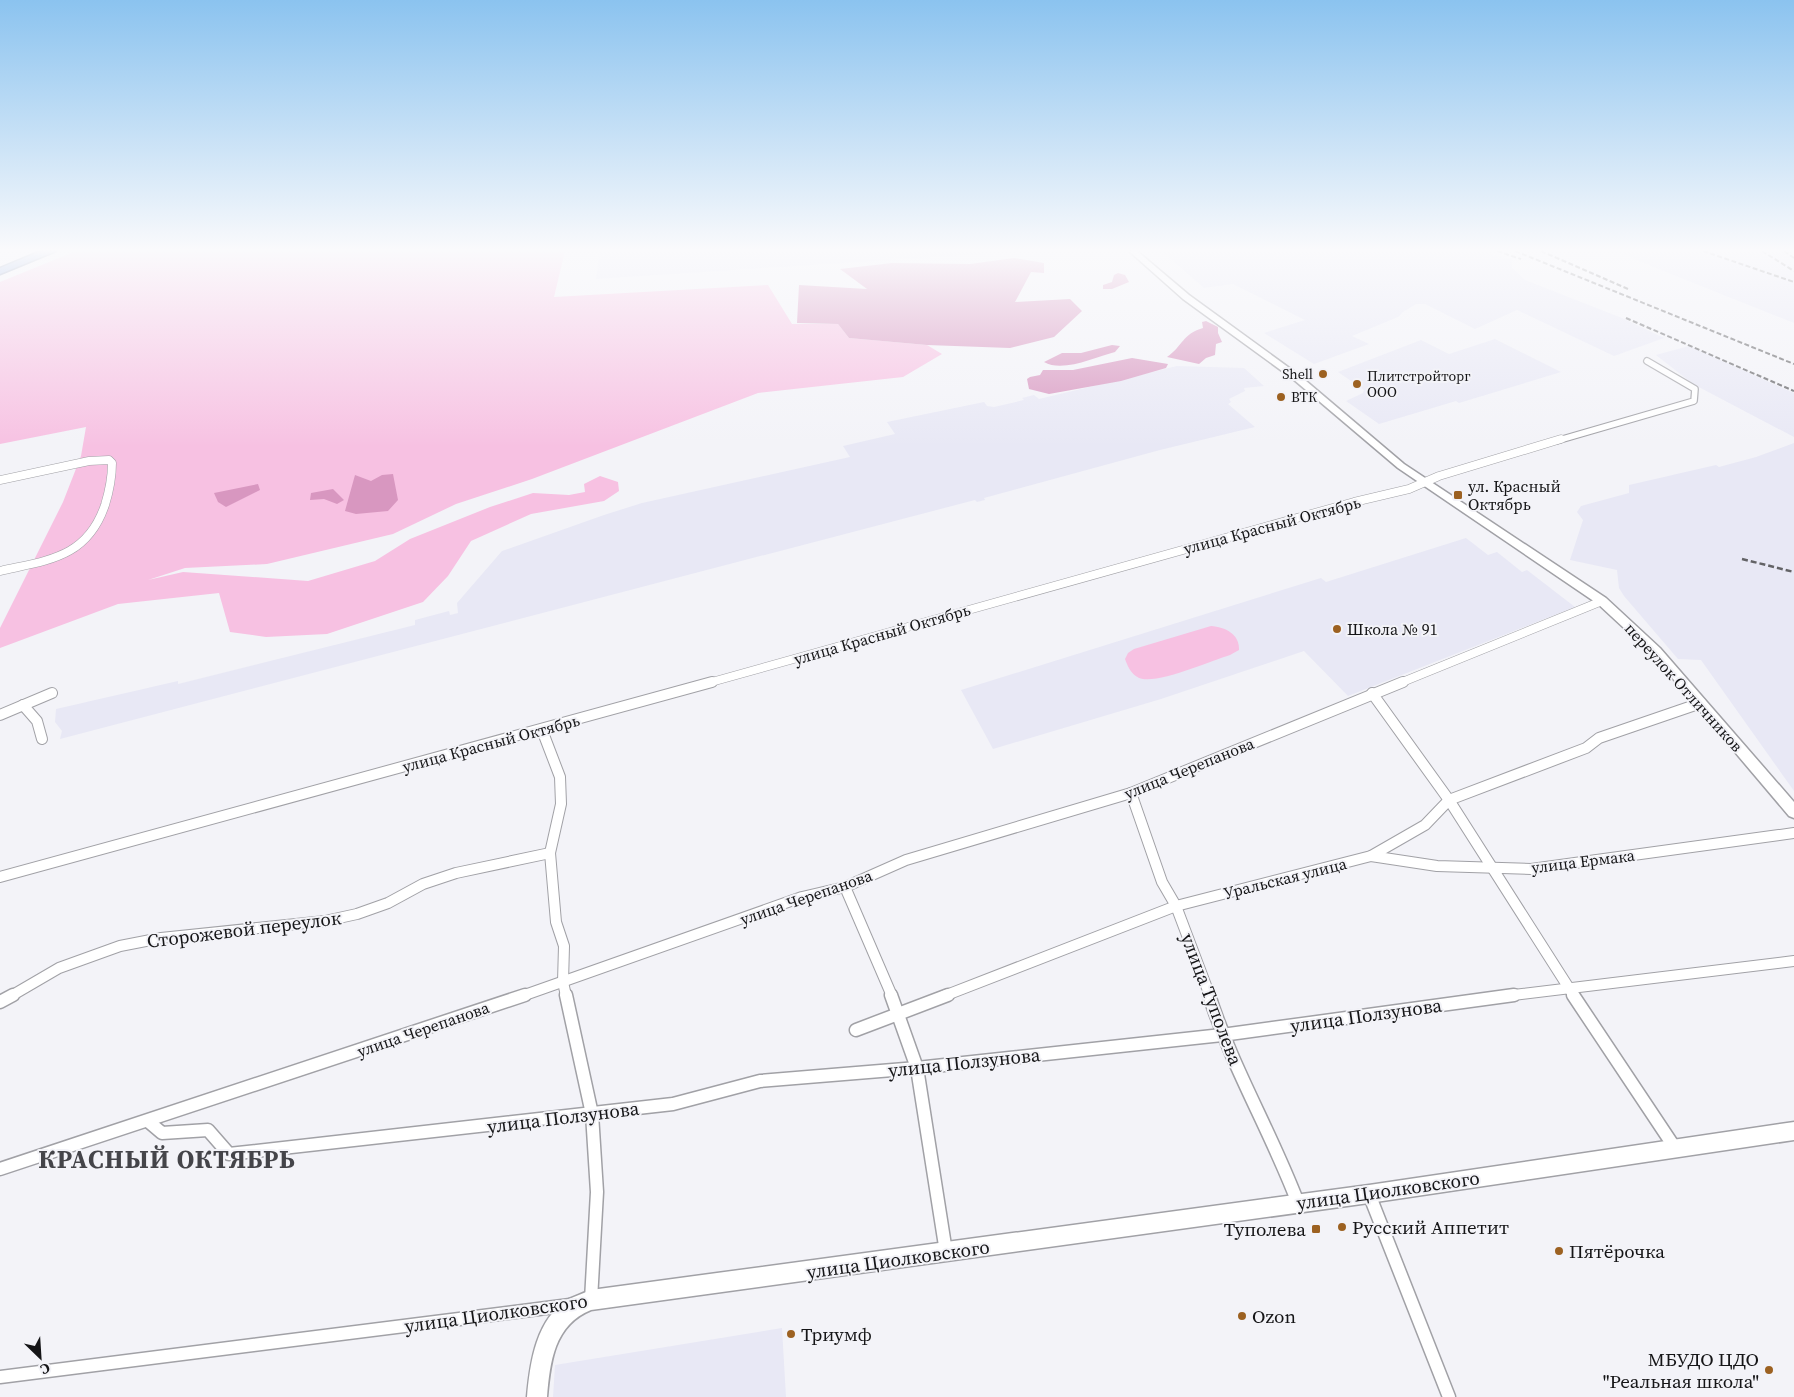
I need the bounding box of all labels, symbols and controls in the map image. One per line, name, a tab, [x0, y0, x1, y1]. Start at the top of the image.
place label: Shell	[1282, 364, 1313, 384]
place label: Плитстройторг ООО	[1367, 366, 1471, 402]
marker: Shell	[1317, 368, 1329, 380]
marker: Плитстройторг ООО	[1351, 378, 1363, 390]
place label: ВТК	[1291, 387, 1318, 407]
marker: ВТК	[1275, 391, 1287, 403]
place label: ул. Красный Октябрь	[1468, 475, 1561, 515]
marker: ул. Красный Октябрь	[1452, 489, 1464, 501]
street label: улица Красный Октябрь	[1181, 491, 1363, 559]
street label: улица Красный Октябрь	[791, 598, 973, 670]
place label: Школа № 91	[1347, 618, 1438, 640]
street label: переулок Отличников	[1620, 618, 1748, 756]
marker: Школа № 91	[1331, 623, 1343, 635]
street label: улица Красный Октябрь	[400, 709, 582, 777]
street label: улица Черепанова	[1121, 732, 1258, 804]
street label: улица Ермака	[1530, 844, 1637, 878]
street label: Уральская улица	[1221, 852, 1350, 904]
street label: улица Черепанова	[737, 864, 876, 930]
street label: Сторожевой переулок	[145, 904, 343, 954]
street label: улица Туполева	[1175, 929, 1249, 1069]
street label: улица Ползунова	[1288, 991, 1444, 1039]
street label: улица Черепанова	[354, 996, 493, 1062]
street label: улица Ползунова	[887, 1041, 1042, 1083]
street label: улица Ползунова	[486, 1095, 641, 1139]
district label: КРАСНЫЙ ОКТЯБРЬ	[38, 1142, 296, 1176]
street label: улица Циолковского	[1295, 1164, 1481, 1216]
place label: Русский Аппетит	[1352, 1214, 1509, 1240]
place label: Туполева	[1224, 1216, 1306, 1242]
marker: Русский Аппетит	[1336, 1221, 1348, 1233]
marker: Туполева	[1310, 1223, 1322, 1235]
street label: улица Циолковского	[805, 1233, 991, 1285]
place label: Пятёрочка	[1569, 1238, 1665, 1264]
marker: Пятёрочка	[1553, 1245, 1565, 1257]
street label: улица Циолковского	[403, 1287, 589, 1339]
place label: Ozon	[1252, 1303, 1296, 1329]
marker: Ozon	[1236, 1310, 1248, 1322]
place label: Триумф	[801, 1321, 872, 1347]
marker: Триумф	[785, 1328, 797, 1340]
north arrow	[15, 1332, 65, 1382]
place label: МБУДО ЦДО "Реальная школа"	[1603, 1346, 1759, 1394]
text: С	[37, 1358, 54, 1380]
marker: МБУДО ЦДО "Реальная школа"	[1763, 1364, 1775, 1376]

